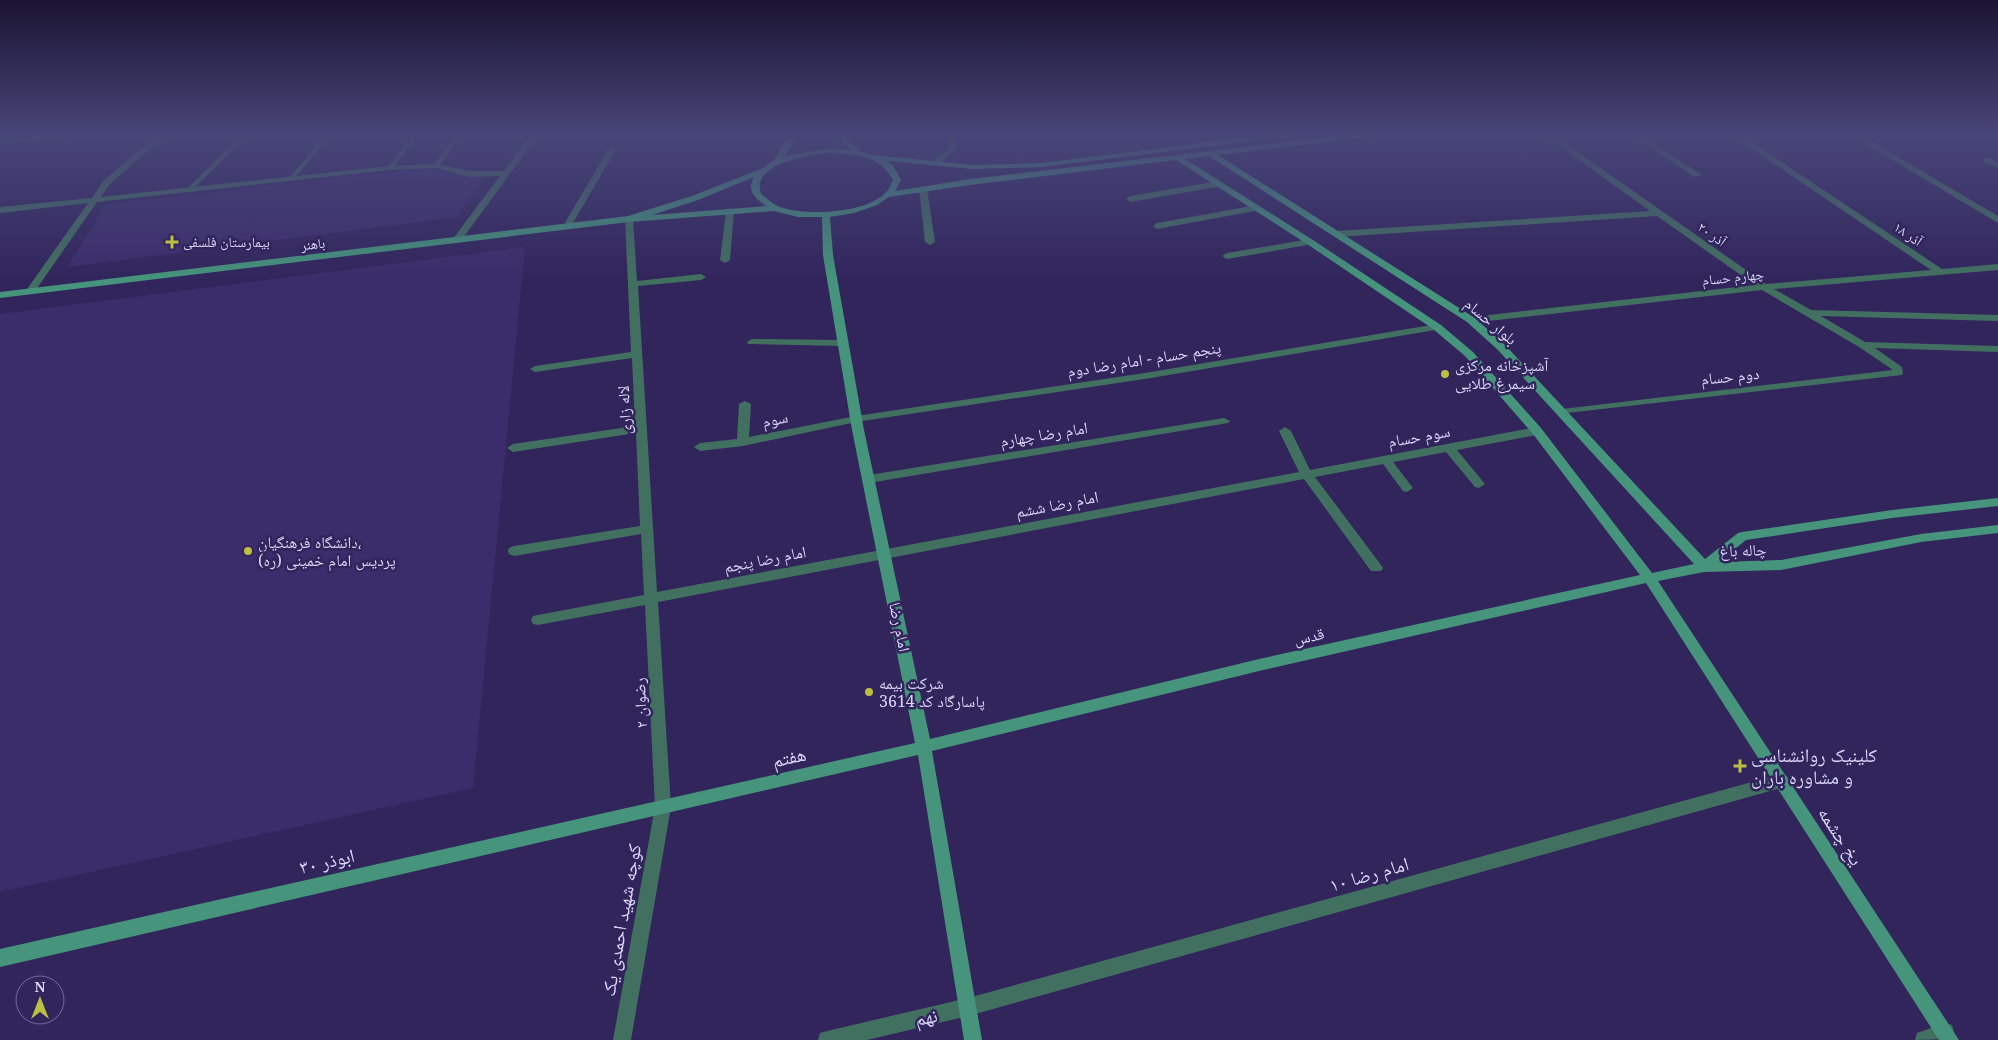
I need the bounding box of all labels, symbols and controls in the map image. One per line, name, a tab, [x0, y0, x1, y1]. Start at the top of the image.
street label: ۲۰ آذر	[1694, 217, 1731, 250]
street label: ۱۸ آذر	[1890, 217, 1927, 250]
place label: بیمارستان فلسفی	[183, 232, 270, 251]
street label: باهنر	[299, 233, 326, 255]
marker: بیمارستان فلسفی	[165, 235, 179, 249]
street label: چهارم حسام	[1701, 264, 1765, 290]
street label: بلوار حسام	[1460, 292, 1522, 350]
street label: پنجم حسام - امام رضا دوم	[1066, 336, 1223, 382]
place label: آشپزخانه مرکزی سیمرغ طلایی	[1455, 354, 1549, 394]
street label: دوم حسام	[1700, 362, 1760, 390]
marker: آشپزخانه مرکزی سیمرغ طلایی	[1439, 368, 1451, 380]
street label: لاله زاری	[612, 385, 636, 435]
street label: سوم	[760, 406, 790, 432]
street label: امام رضا چهارم	[999, 416, 1089, 452]
street label: سوم حسام	[1386, 420, 1452, 452]
street label: امام رضا ششم	[1014, 485, 1100, 523]
place label: دانشگاه فرهنگیان، پردیس امام خمینی (ره)	[258, 531, 396, 571]
street label: چاله باغ	[1719, 538, 1767, 562]
street label: امام رضا پنجم	[722, 540, 808, 578]
marker: دانشگاه فرهنگیان، پردیس امام خمینی (ره)	[242, 545, 254, 557]
street label: امام رضا	[884, 600, 916, 654]
street label: قدس	[1292, 622, 1326, 650]
place label: شرکت بیمه پاسارگاد کد 3614	[879, 672, 985, 712]
street label: ۲ رضوان	[628, 677, 652, 729]
marker: شرکت بیمه پاسارگاد کد 3614	[863, 686, 875, 698]
street label: هفتم	[770, 741, 808, 773]
place label: کلینیک روانشناسی و مشاوره باران	[1751, 742, 1877, 790]
marker: کلینیک روانشناسی و مشاوره باران	[1733, 759, 1747, 773]
street label: یخ چشمه	[1812, 802, 1870, 870]
street label: ابوذر ۳۰	[297, 842, 357, 880]
street label: کوچه شهید احمدی یک	[595, 842, 647, 998]
street label: امام رضا ۱۰	[1326, 850, 1412, 899]
north arrow	[15, 975, 65, 1025]
text: N	[34, 977, 46, 996]
street label: نهم	[912, 1002, 940, 1032]

